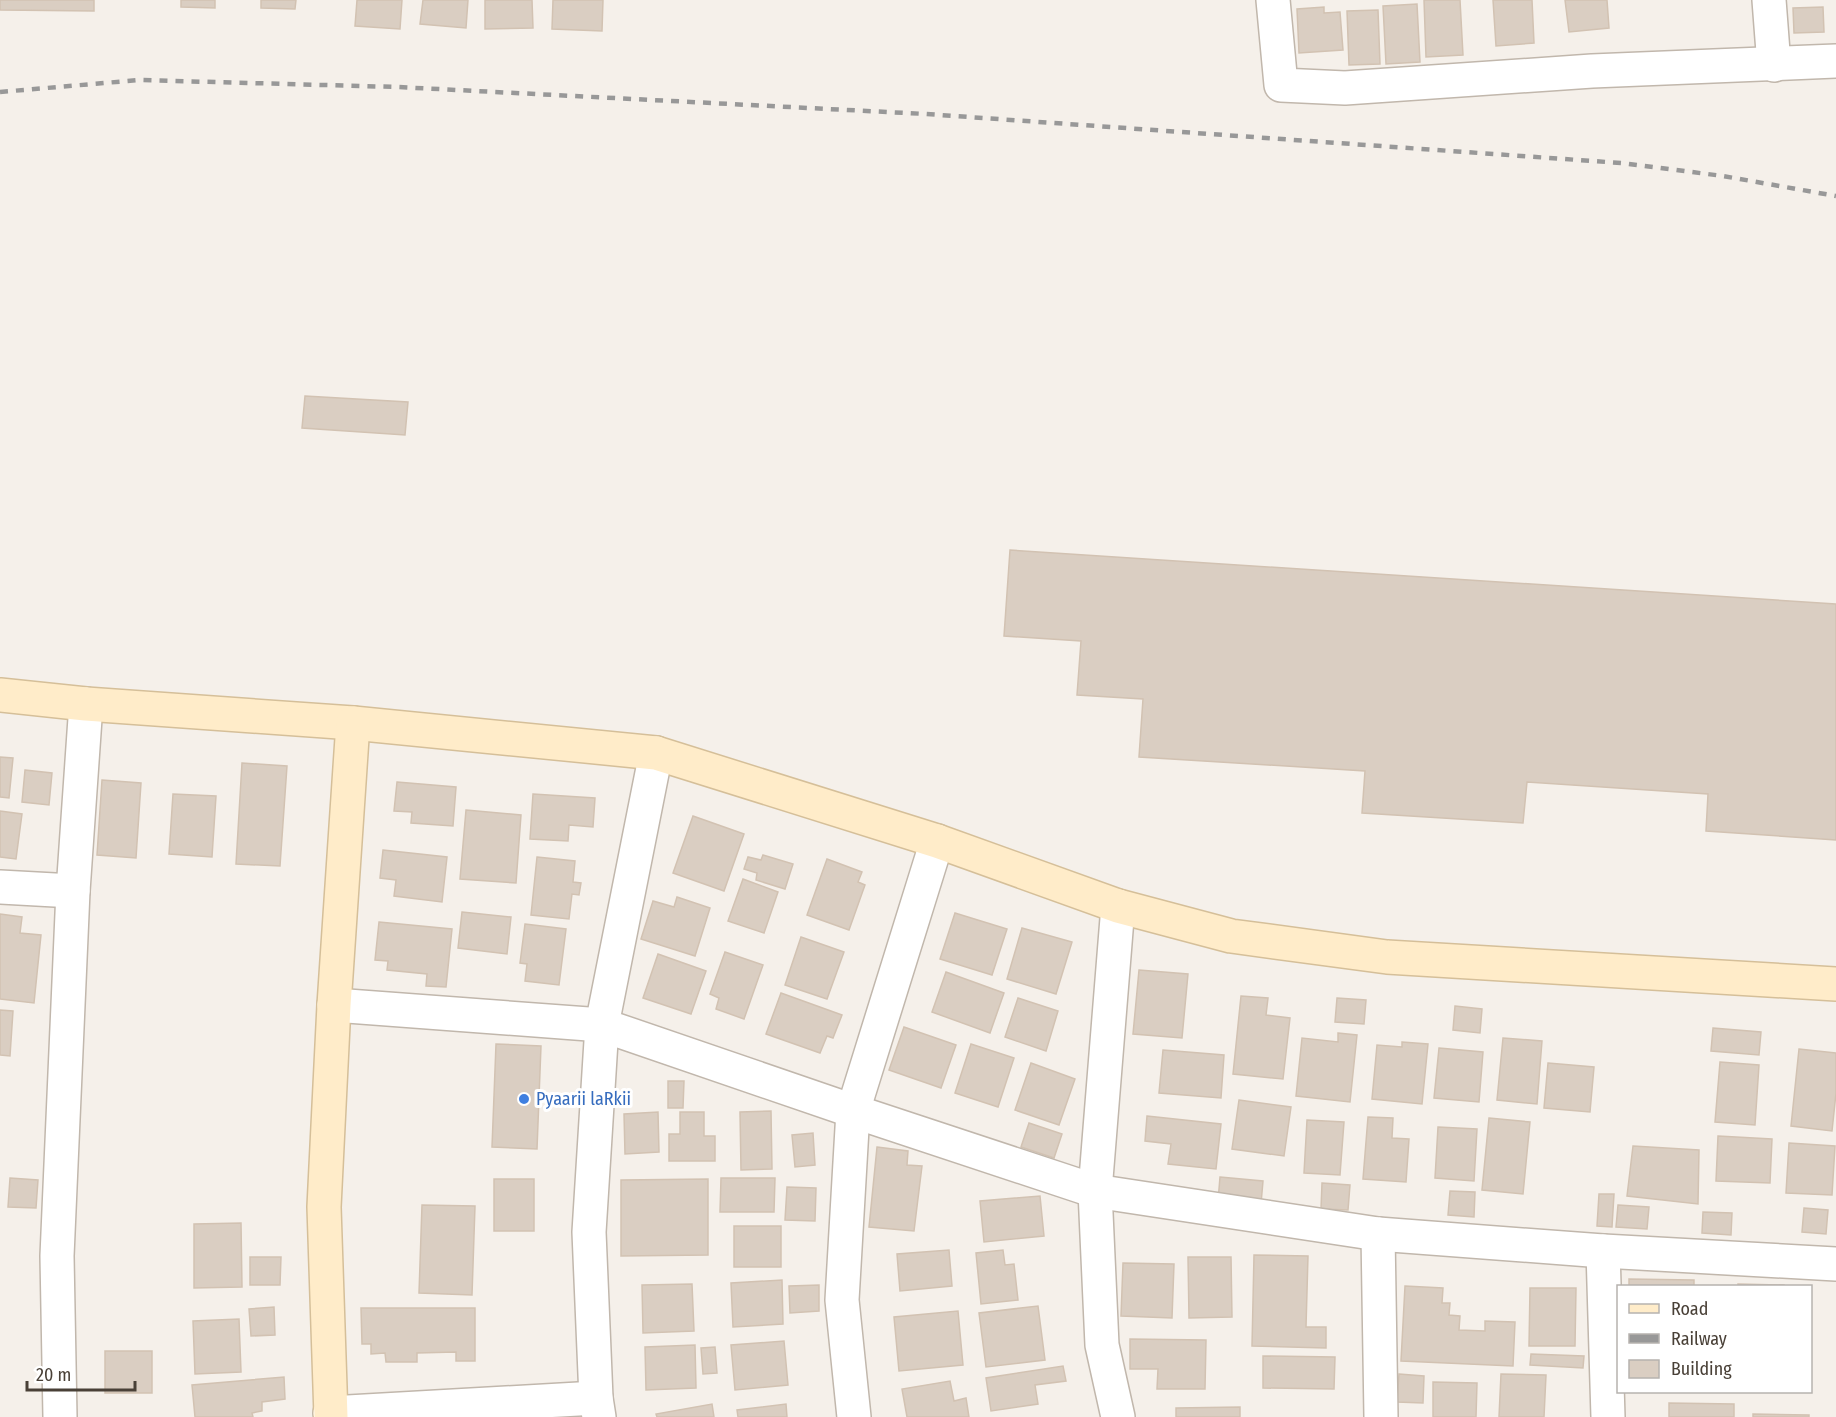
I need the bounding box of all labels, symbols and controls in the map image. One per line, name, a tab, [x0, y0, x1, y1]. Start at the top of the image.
place label: Pyaarii laRkii	[536, 1088, 631, 1110]
marker: Pyaarii laRkii	[517, 1092, 531, 1106]
legend	[1617, 1285, 1812, 1393]
text: Road	[1671, 1298, 1708, 1320]
text: Railway	[1671, 1328, 1727, 1350]
scale bar	[27, 1354, 135, 1392]
text: Building	[1671, 1358, 1732, 1380]
text: 20 m	[36, 1364, 71, 1386]

